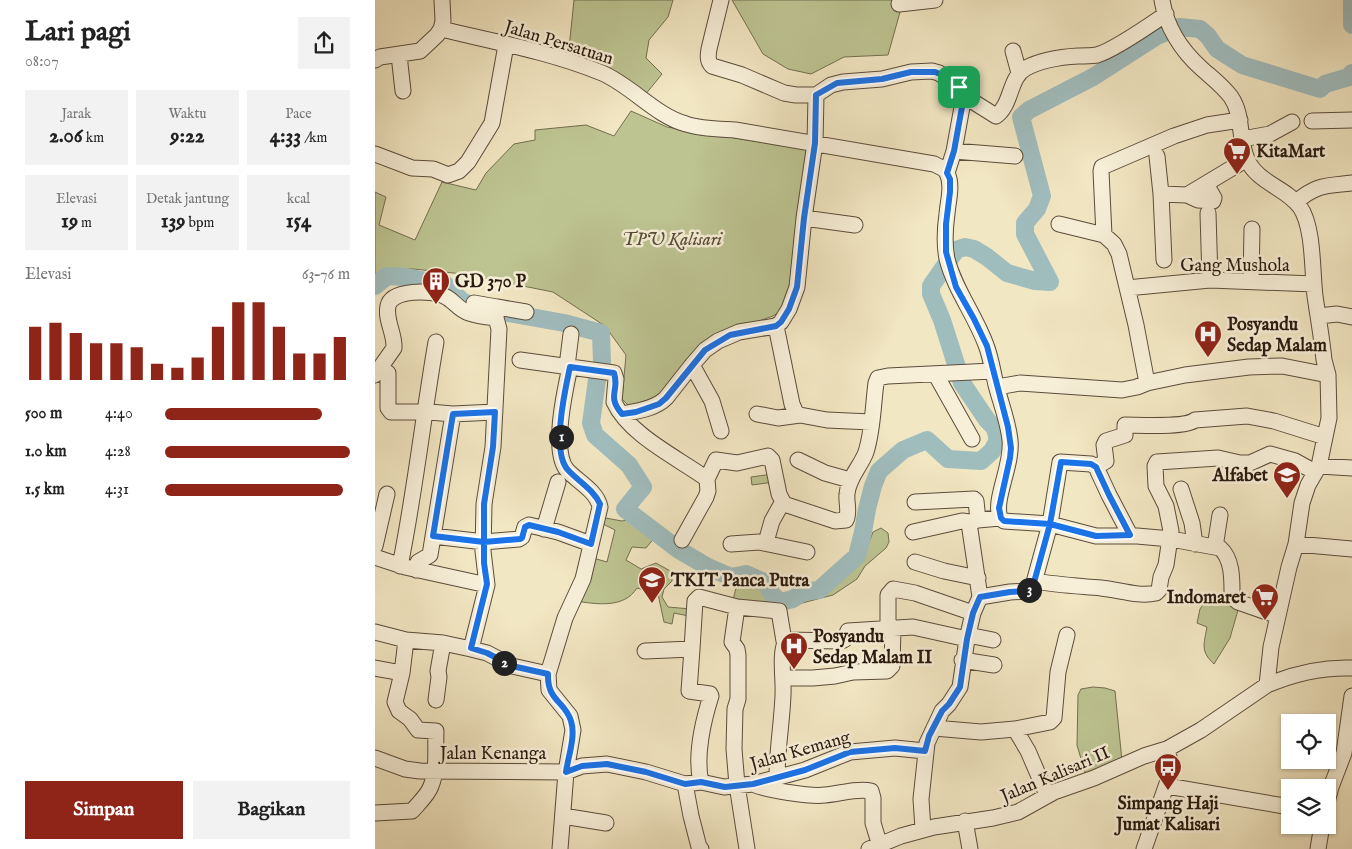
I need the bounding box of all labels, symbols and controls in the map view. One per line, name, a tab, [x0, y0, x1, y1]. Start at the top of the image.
text: Lari pagi	[25, 15, 131, 50]
street label: Jalan Persatuan	[499, 15, 616, 71]
button: share	[298, 17, 350, 69]
text: 08:07	[25, 52, 59, 72]
pin	[938, 66, 980, 108]
icon: arrive	[945, 73, 973, 101]
text: Jarak	[61, 105, 92, 123]
text: Waktu	[168, 105, 207, 123]
text: Pace	[285, 105, 312, 123]
text: 2.06	[49, 123, 83, 150]
text: 9:22	[170, 123, 205, 150]
text: 4:33	[270, 123, 301, 150]
text: km	[83, 129, 104, 147]
text: /km	[301, 129, 327, 147]
supermarket icon: KitaMart	[1222, 136, 1252, 175]
place label: KitaMart	[1256, 141, 1326, 164]
text: Elevasi	[56, 190, 97, 208]
text: Detak jantung	[146, 190, 229, 208]
text: kcal	[287, 190, 310, 208]
text: 19	[61, 208, 78, 235]
text: 139	[161, 208, 185, 235]
text: 154	[286, 208, 311, 235]
text: m	[78, 214, 92, 232]
text: bpm	[185, 214, 214, 232]
park label: TPU Kalisari	[622, 229, 724, 252]
street label: Gang Mushola	[1180, 255, 1290, 278]
text: Elevasi	[25, 265, 72, 285]
text: 63–76 m	[302, 265, 350, 285]
building icon: GD 370 P	[421, 266, 451, 305]
place label: GD 370 P	[455, 271, 526, 294]
place label: Posyandu Sedap Malam	[1227, 314, 1327, 358]
hospital icon: Posyandu Sedap Malam	[1193, 319, 1223, 358]
text: 500 m	[25, 404, 62, 424]
text: 4:40	[105, 404, 133, 424]
pin: 1	[549, 424, 573, 450]
text: 1	[559, 428, 564, 446]
text: 1.0 km	[25, 442, 67, 462]
text: 4:28	[105, 442, 131, 462]
school or university icon: Alfabet	[1272, 460, 1302, 499]
place label: Alfabet	[1212, 465, 1269, 488]
text: 1.5 km	[25, 480, 65, 500]
text: 4:31	[105, 480, 129, 500]
school or university icon: TKIT Panca Putra	[637, 565, 667, 604]
place label: TKIT Panca Putra	[670, 570, 811, 593]
pin: 3	[1017, 578, 1041, 602]
text: 3	[1027, 581, 1032, 599]
supermarket icon: Indomaret	[1250, 582, 1280, 621]
place label: Indomaret	[1167, 587, 1247, 610]
place label: Posyandu Sedap Malam II	[813, 626, 933, 670]
hospital icon: Posyandu Sedap Malam II	[779, 631, 809, 670]
pin: 2	[491, 650, 517, 676]
text: 2	[501, 654, 508, 672]
map controls	[1281, 714, 1336, 834]
button: locate	[1281, 714, 1336, 769]
street label: Jalan Kemang	[746, 726, 853, 777]
street label: Jalan Kalisari II	[996, 742, 1114, 809]
street label: Jalan Kenanga	[438, 743, 547, 766]
bus stop icon: Simpang Haji Jumat Kalisari	[1153, 752, 1183, 791]
button: layers	[1281, 779, 1336, 834]
button: Simpan	[25, 781, 183, 839]
button: Bagikan	[193, 781, 350, 839]
place label: Simpang Haji Jumat Kalisari	[1114, 793, 1220, 837]

